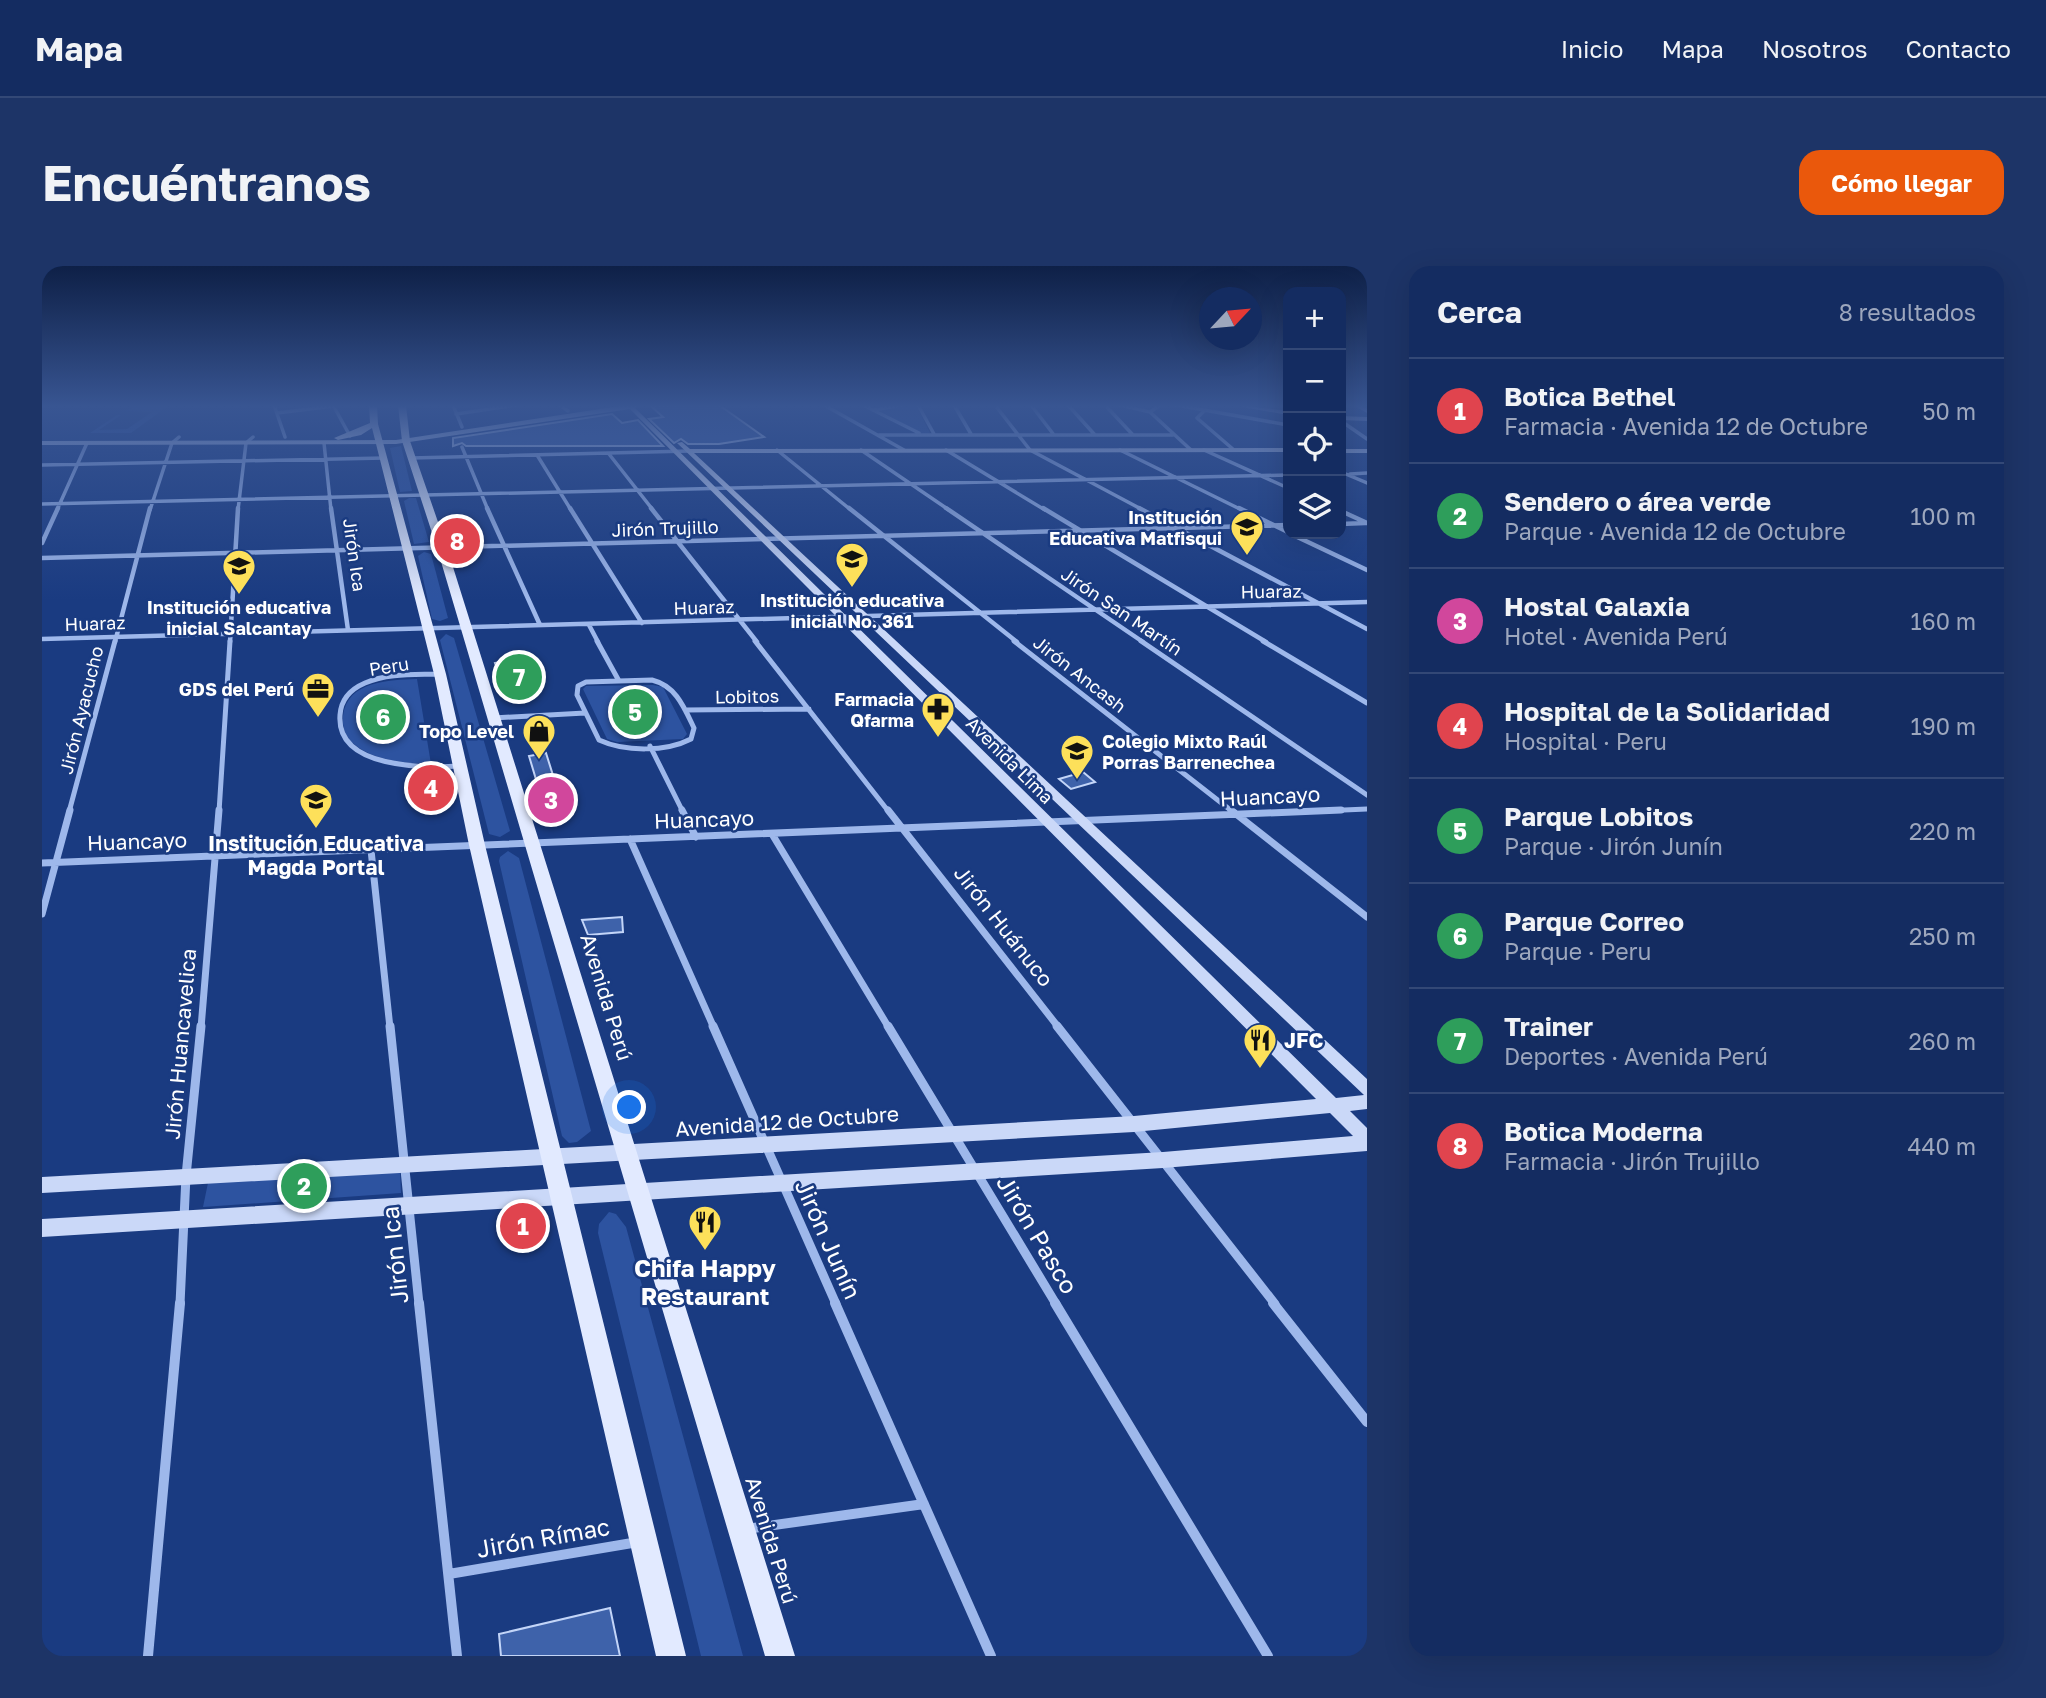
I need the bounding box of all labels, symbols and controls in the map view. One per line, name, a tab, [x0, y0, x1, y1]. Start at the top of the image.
text: Mapa	[35, 29, 123, 68]
text: Inicio	[1561, 34, 1623, 63]
text: Mapa	[1661, 34, 1724, 63]
text: Nosotros	[1762, 34, 1868, 63]
text: Contacto	[1906, 34, 2011, 63]
button: Cómo llegar	[1799, 150, 2004, 215]
text: Encuéntranos	[42, 153, 371, 212]
north arrow	[1199, 287, 1262, 350]
map controls	[1283, 287, 1346, 539]
button: +	[1283, 287, 1346, 350]
text: Cerca	[1437, 294, 1522, 330]
text: 8 resultados	[1839, 298, 1976, 326]
button: −	[1283, 350, 1346, 413]
text: Botica Bethel	[1504, 381, 1676, 412]
text: 1	[1454, 397, 1466, 425]
text: 50 m	[1922, 397, 1976, 425]
text: Farmacia · Avenida 12 de Octubre	[1504, 412, 1868, 440]
button: locate	[1283, 413, 1346, 476]
button: layers	[1283, 476, 1346, 539]
text: Sendero o área verde	[1504, 486, 1771, 517]
text: 2	[1453, 502, 1467, 530]
text: 100 m	[1910, 502, 1976, 530]
place label: Institución Educativa Matfisqui	[1049, 506, 1222, 549]
school or university icon: Institución Educativa Matfisqui	[1228, 508, 1266, 557]
pin: 8	[434, 515, 480, 567]
street label: Jirón Trujillo	[611, 515, 719, 541]
street label: Jirón Ica	[339, 517, 371, 593]
text: Parque · Avenida 12 de Octubre	[1504, 517, 1846, 545]
school or university icon: Institución educativa inicial No. 361	[833, 540, 871, 589]
school or university icon: Institución educativa inicial Salcantay	[220, 547, 258, 596]
street label: Jirón San Martín	[1057, 562, 1187, 660]
street label: Huaraz	[1240, 579, 1302, 603]
place label: Institución educativa inicial No. 361	[760, 589, 944, 632]
text: Hostal Galaxia	[1504, 591, 1690, 622]
street label: Huaraz	[673, 595, 735, 619]
place label: Institución educativa inicial Salcantay	[147, 596, 331, 639]
text: 3	[1453, 607, 1467, 635]
text: 160 m	[1911, 607, 1976, 635]
street label: Huaraz	[64, 611, 126, 635]
text: Hotel · Avenida Perú	[1504, 622, 1728, 650]
street label: Jirón Ancash	[1029, 631, 1131, 717]
street label: Jirón Ayacucho	[54, 644, 108, 776]
pin: 7	[496, 651, 542, 703]
street label: Peru	[368, 652, 410, 680]
office icon: GDS del Perú	[299, 670, 337, 719]
place label: GDS del Perú	[179, 678, 294, 700]
street label: Lobitos	[715, 684, 779, 708]
pin: 5	[612, 686, 658, 738]
place label: Farmacia Qfarma	[834, 688, 914, 731]
pharmacy icon: Farmacia Qfarma	[919, 690, 957, 739]
pin: 6	[360, 691, 406, 743]
text: Hospital de la Solidaridad	[1504, 696, 1830, 727]
shop icon: Topo Level	[520, 712, 558, 761]
street label: Avenida Lima	[962, 712, 1058, 808]
text: 4	[1453, 712, 1467, 740]
text: 190 m	[1911, 712, 1976, 740]
place label: Topo Level	[419, 720, 514, 742]
text: Hospital · Peru	[1504, 727, 1667, 755]
place label: Colegio Mixto Raúl Porras Barrenechea	[1102, 730, 1275, 773]
school or university icon: Colegio Mixto Raúl Porras Barrenechea	[1058, 732, 1096, 781]
pin: 4	[408, 762, 454, 814]
pin: 3	[528, 774, 574, 826]
street label: Huancayo	[1219, 780, 1321, 812]
school or university icon: Institución Educativa Magda Portal	[297, 781, 335, 830]
text: Parque Lobitos	[1504, 801, 1693, 832]
street label: Huancayo	[653, 804, 755, 834]
text: 5	[1453, 817, 1467, 845]
text: 220 m	[1909, 817, 1976, 845]
street label: Huancayo	[86, 826, 188, 856]
place label: Institución Educativa Magda Portal	[208, 830, 424, 880]
text: Parque · Jirón Junín	[1504, 832, 1723, 860]
street label: Jirón Huánuco	[949, 860, 1059, 992]
text: Parque Correo	[1504, 906, 1684, 937]
text: 6	[1453, 922, 1467, 950]
text: 250 m	[1909, 922, 1976, 950]
street label: Avenida Perú	[575, 930, 639, 1064]
text: Parque · Peru	[1504, 937, 1651, 965]
street label: Jirón Huancavelica	[159, 947, 201, 1141]
text: Trainer	[1504, 1011, 1593, 1042]
restaurant icon: JFC	[1241, 1021, 1279, 1070]
place label: JFC	[1284, 1027, 1323, 1053]
text: 7	[1454, 1027, 1466, 1055]
text: 260 m	[1908, 1027, 1976, 1055]
text: Deportes · Avenida Perú	[1504, 1042, 1768, 1070]
your location	[612, 1090, 646, 1124]
street label: Avenida 12 de Octubre	[674, 1100, 900, 1142]
text: Botica Moderna	[1504, 1116, 1703, 1147]
text: 8	[1453, 1132, 1467, 1160]
text: 440 m	[1908, 1132, 1976, 1160]
text: Farmacia · Jirón Trujillo	[1504, 1147, 1760, 1175]
pin: 2	[281, 1160, 327, 1212]
street label: Jirón Pasco	[991, 1169, 1085, 1299]
street label: Jirón Junín	[790, 1175, 868, 1303]
pin: 1	[500, 1200, 546, 1252]
restaurant icon: Chifa Happy Restaurant	[686, 1203, 724, 1252]
street label: Jirón Ica	[374, 1205, 414, 1305]
place label: Chifa Happy Restaurant	[634, 1253, 777, 1310]
street label: Avenida Perú	[740, 1473, 804, 1607]
street label: Jirón Rímac	[474, 1511, 612, 1563]

